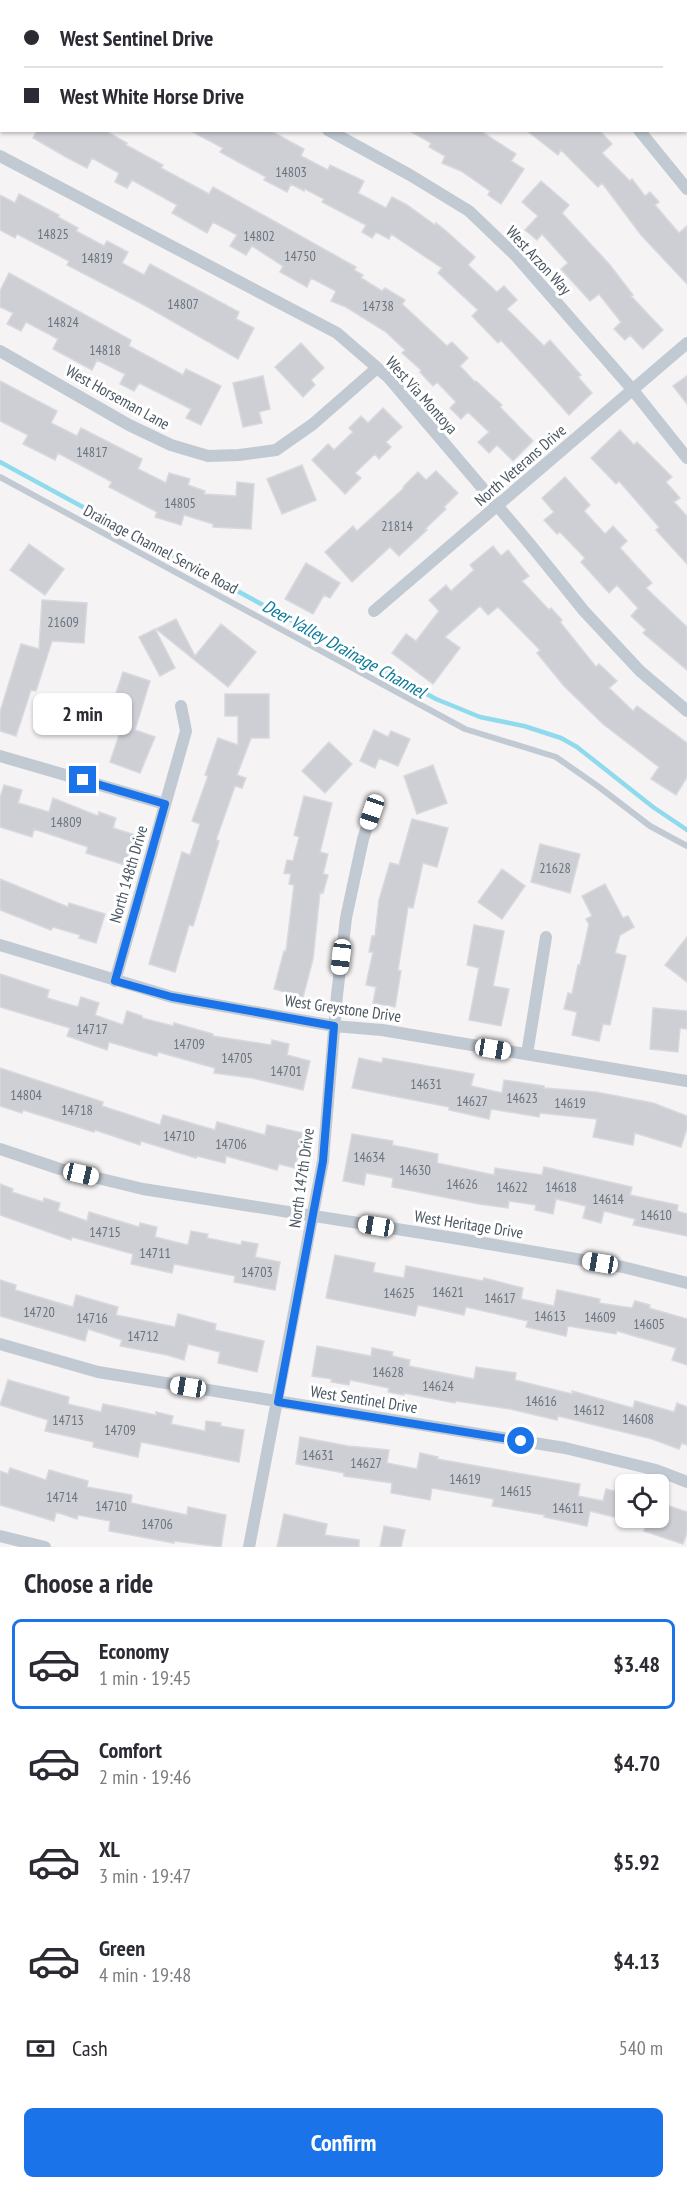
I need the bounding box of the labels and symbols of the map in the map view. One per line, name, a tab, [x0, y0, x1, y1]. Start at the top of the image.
house number: 14803	[275, 163, 307, 181]
street label: West Arzon Way	[502, 221, 576, 299]
house number: 14825	[37, 225, 69, 243]
house number: 14802	[243, 227, 275, 245]
house number: 14750	[284, 247, 316, 265]
house number: 14819	[81, 249, 113, 267]
house number: 14807	[167, 295, 199, 313]
house number: 14738	[362, 297, 394, 315]
house number: 14824	[47, 313, 79, 331]
house number: 14818	[89, 341, 121, 359]
street label: West Via Montoya	[382, 352, 462, 438]
street label: West Horseman Lane	[63, 360, 173, 434]
street label: North Veterans Drive	[470, 420, 570, 510]
house number: 14817	[76, 443, 108, 461]
house number: 14805	[164, 494, 196, 512]
street label: Drainage Channel Service Road	[80, 500, 242, 598]
house number: 21814	[381, 517, 413, 535]
water label: Deer Valley Drainage Channel	[259, 594, 432, 704]
house number: 21609	[47, 613, 79, 631]
callout: 2 min	[34, 693, 132, 735]
route end	[69, 766, 96, 793]
car	[358, 792, 386, 832]
house number: 14809	[50, 813, 82, 831]
street label: North 148th Drive	[105, 823, 151, 925]
house number: 21628	[539, 859, 571, 877]
car	[330, 938, 352, 976]
street label: West Greystone Drive	[284, 990, 402, 1026]
house number: 14717	[76, 1020, 108, 1038]
house number: 14709	[173, 1035, 205, 1053]
car	[474, 1037, 512, 1061]
house number: 14705	[221, 1049, 253, 1067]
house number: 14701	[270, 1062, 302, 1080]
house number: 14631	[410, 1075, 442, 1093]
house number: 14804	[10, 1086, 42, 1104]
house number: 14623	[506, 1089, 538, 1107]
house number: 14627	[456, 1092, 488, 1110]
house number: 14619	[554, 1094, 586, 1112]
house number: 14718	[61, 1101, 93, 1119]
house number: 14710	[163, 1127, 195, 1145]
street label: North 147th Drive	[284, 1127, 318, 1229]
house number: 14706	[215, 1135, 247, 1153]
house number: 14634	[353, 1148, 385, 1166]
car	[61, 1161, 101, 1187]
house number: 14630	[399, 1161, 431, 1179]
house number: 14626	[446, 1175, 478, 1193]
house number: 14622	[496, 1178, 528, 1196]
house number: 14618	[545, 1178, 577, 1196]
house number: 14614	[592, 1190, 624, 1208]
street label: West Heritage Drive	[413, 1206, 525, 1242]
house number: 14610	[640, 1206, 672, 1224]
car	[357, 1214, 395, 1238]
house number: 14715	[89, 1223, 121, 1241]
house number: 14711	[139, 1244, 171, 1262]
car	[581, 1251, 619, 1275]
house number: 14703	[241, 1263, 273, 1281]
house number: 14621	[432, 1283, 464, 1301]
house number: 14625	[383, 1284, 415, 1302]
house number: 14617	[484, 1289, 516, 1307]
house number: 14720	[23, 1303, 55, 1321]
house number: 14613	[534, 1307, 566, 1325]
house number: 14609	[584, 1308, 616, 1326]
house number: 14716	[76, 1309, 108, 1327]
house number: 14605	[633, 1315, 665, 1333]
house number: 14712	[127, 1327, 159, 1345]
house number: 14628	[372, 1363, 404, 1381]
car	[169, 1375, 207, 1399]
house number: 14624	[422, 1377, 454, 1395]
street label: West Sentinel Drive	[309, 1381, 419, 1417]
house number: 14616	[525, 1392, 557, 1410]
house number: 14612	[573, 1401, 605, 1419]
house number: 14608	[622, 1410, 654, 1428]
house number: 14713	[52, 1411, 84, 1429]
house number: 14709	[104, 1421, 136, 1439]
route start	[507, 1427, 534, 1454]
house number: 14631	[302, 1446, 334, 1464]
house number: 14627	[350, 1454, 382, 1472]
house number: 14619	[449, 1470, 481, 1488]
house number: 14615	[500, 1482, 532, 1500]
house number: 14714	[46, 1488, 78, 1506]
house number: 14710	[95, 1497, 127, 1515]
house number: 14611	[552, 1499, 584, 1517]
house number: 14706	[141, 1515, 173, 1533]

